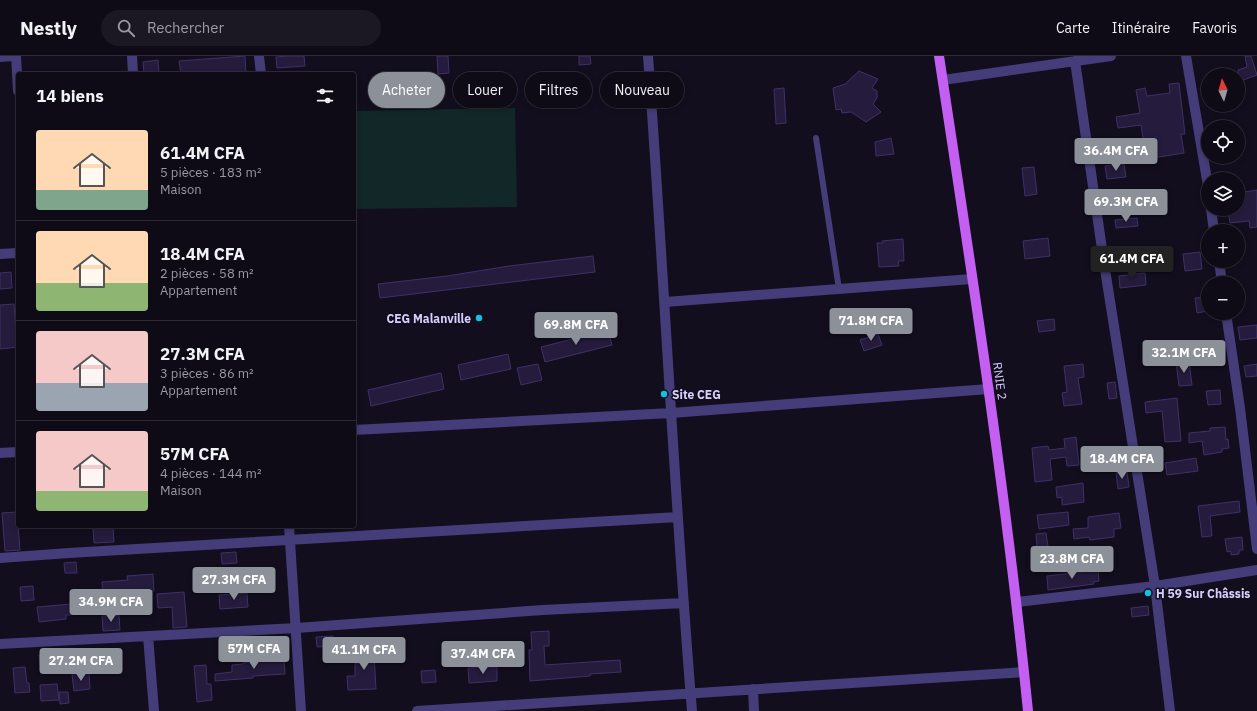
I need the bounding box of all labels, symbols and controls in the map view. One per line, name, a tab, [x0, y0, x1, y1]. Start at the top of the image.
search box	[101, 10, 381, 46]
text: Nestly	[20, 16, 77, 40]
icon: search	[115, 17, 137, 39]
text: Rechercher	[147, 18, 224, 37]
text: Carte	[1056, 19, 1090, 37]
text: Itinéraire	[1112, 19, 1170, 37]
text: Favoris	[1192, 19, 1237, 37]
north arrow	[1201, 68, 1245, 112]
map controls	[1201, 68, 1245, 320]
chip: Acheter	[368, 72, 445, 108]
chip: Louer	[453, 72, 517, 108]
chip: Filtres	[525, 72, 592, 108]
chip: Nouveau	[600, 72, 684, 108]
text: 14 biens	[36, 85, 104, 107]
icon: filters	[314, 85, 336, 107]
button: locate	[1201, 120, 1245, 164]
pin: 36.4M CFA	[1070, 138, 1162, 172]
text: 61.4M CFA	[160, 142, 245, 164]
text: 36.4M CFA	[1084, 142, 1149, 159]
icon: home	[68, 146, 116, 194]
text: 5 pièces · 183 m²	[160, 164, 261, 181]
button: layers	[1201, 172, 1245, 216]
text: Maison	[160, 181, 202, 198]
pin: 69.3M CFA	[1080, 189, 1172, 223]
text: 69.3M CFA	[1094, 193, 1159, 210]
button: +	[1201, 224, 1245, 268]
text: 18.4M CFA	[160, 243, 245, 265]
pin: 61.4M CFA	[1086, 246, 1178, 280]
icon: home	[68, 247, 116, 295]
text: 61.4M CFA	[1100, 250, 1165, 267]
text: 2 pièces · 58 m²	[160, 265, 254, 282]
button: −	[1201, 276, 1245, 320]
text: Appartement	[160, 282, 237, 299]
pin: 71.8M CFA	[825, 308, 917, 342]
place label: CEG Malanville	[386, 311, 471, 326]
pin: 69.8M CFA	[530, 312, 622, 346]
text: 71.8M CFA	[839, 312, 904, 329]
marker: CEG Malanville	[474, 313, 484, 323]
text: 69.8M CFA	[544, 316, 609, 333]
pin: 32.1M CFA	[1138, 340, 1230, 374]
text: 27.3M CFA	[160, 343, 245, 365]
text: 32.1M CFA	[1152, 344, 1217, 361]
icon: home	[68, 347, 116, 395]
street label: RNIE 2	[990, 361, 1010, 401]
text: 3 pièces · 86 m²	[160, 365, 254, 382]
text: Appartement	[160, 382, 237, 399]
place label: Site CEG	[672, 387, 721, 402]
marker: Site CEG	[659, 389, 669, 399]
text: 57M CFA	[160, 443, 230, 465]
pin: 18.4M CFA	[1076, 446, 1168, 480]
icon: home	[68, 447, 116, 495]
text: 18.4M CFA	[1090, 450, 1155, 467]
text: 4 pièces · 144 m²	[160, 465, 261, 482]
text: Maison	[160, 482, 202, 499]
pin: 23.8M CFA	[1026, 546, 1118, 580]
text: 23.8M CFA	[1040, 550, 1105, 567]
pin: 27.3M CFA	[188, 567, 280, 601]
text: 27.3M CFA	[202, 571, 267, 588]
place label: H 59 Sur Châssis	[1156, 586, 1250, 601]
marker: H 59 Sur Châssis	[1143, 588, 1153, 598]
pin: 34.9M CFA	[65, 589, 157, 623]
text: 34.9M CFA	[79, 593, 144, 610]
pin: 57M CFA	[217, 636, 291, 670]
pin: 41.1M CFA	[318, 637, 410, 671]
text: 57M CFA	[227, 640, 281, 657]
text: 41.1M CFA	[332, 641, 397, 658]
pin: 37.4M CFA	[437, 641, 529, 675]
text: 37.4M CFA	[451, 645, 516, 662]
pin: 27.2M CFA	[35, 648, 127, 682]
text: 27.2M CFA	[49, 652, 114, 669]

